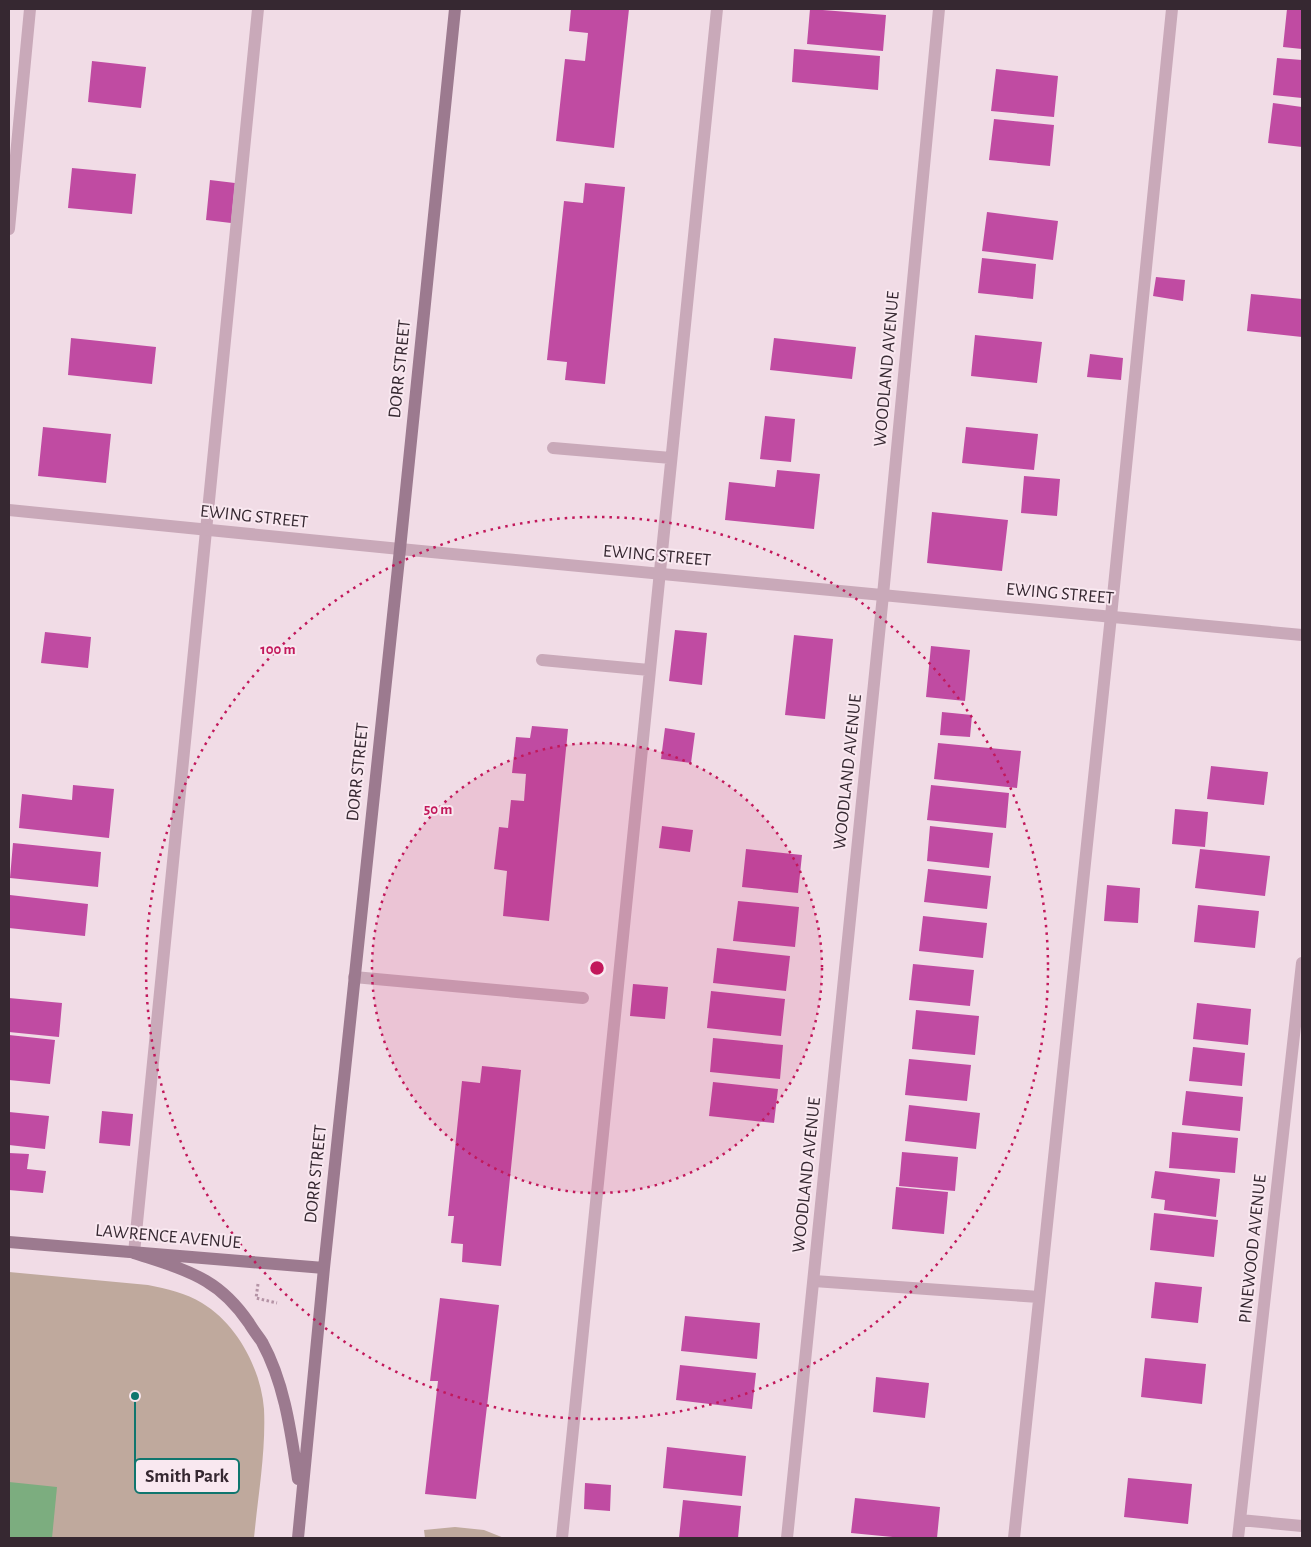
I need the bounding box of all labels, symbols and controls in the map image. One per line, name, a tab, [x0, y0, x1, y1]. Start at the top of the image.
street label: WOODLAND AVENUE	[871, 290, 903, 448]
street label: DORR STREET	[386, 319, 414, 419]
street label: EWING STREET	[199, 502, 309, 532]
street label: EWING STREET	[602, 542, 712, 570]
street label: EWING STREET	[1005, 580, 1115, 608]
text: 100 m	[260, 642, 296, 657]
street label: WOODLAND AVENUE	[831, 693, 865, 851]
street label: DORR STREET	[344, 722, 372, 822]
text: 50 m	[424, 802, 452, 817]
centre of rings	[588, 959, 606, 977]
street label: WOODLAND AVENUE	[790, 1096, 824, 1254]
street label: DORR STREET	[302, 1124, 330, 1224]
street label: PINEWOOD AVENUE	[1236, 1173, 1270, 1324]
street label: LAWRENCE AVENUE	[94, 1222, 242, 1252]
callout: Smith Park	[135, 1459, 239, 1493]
text: Smith Park	[145, 1467, 230, 1486]

